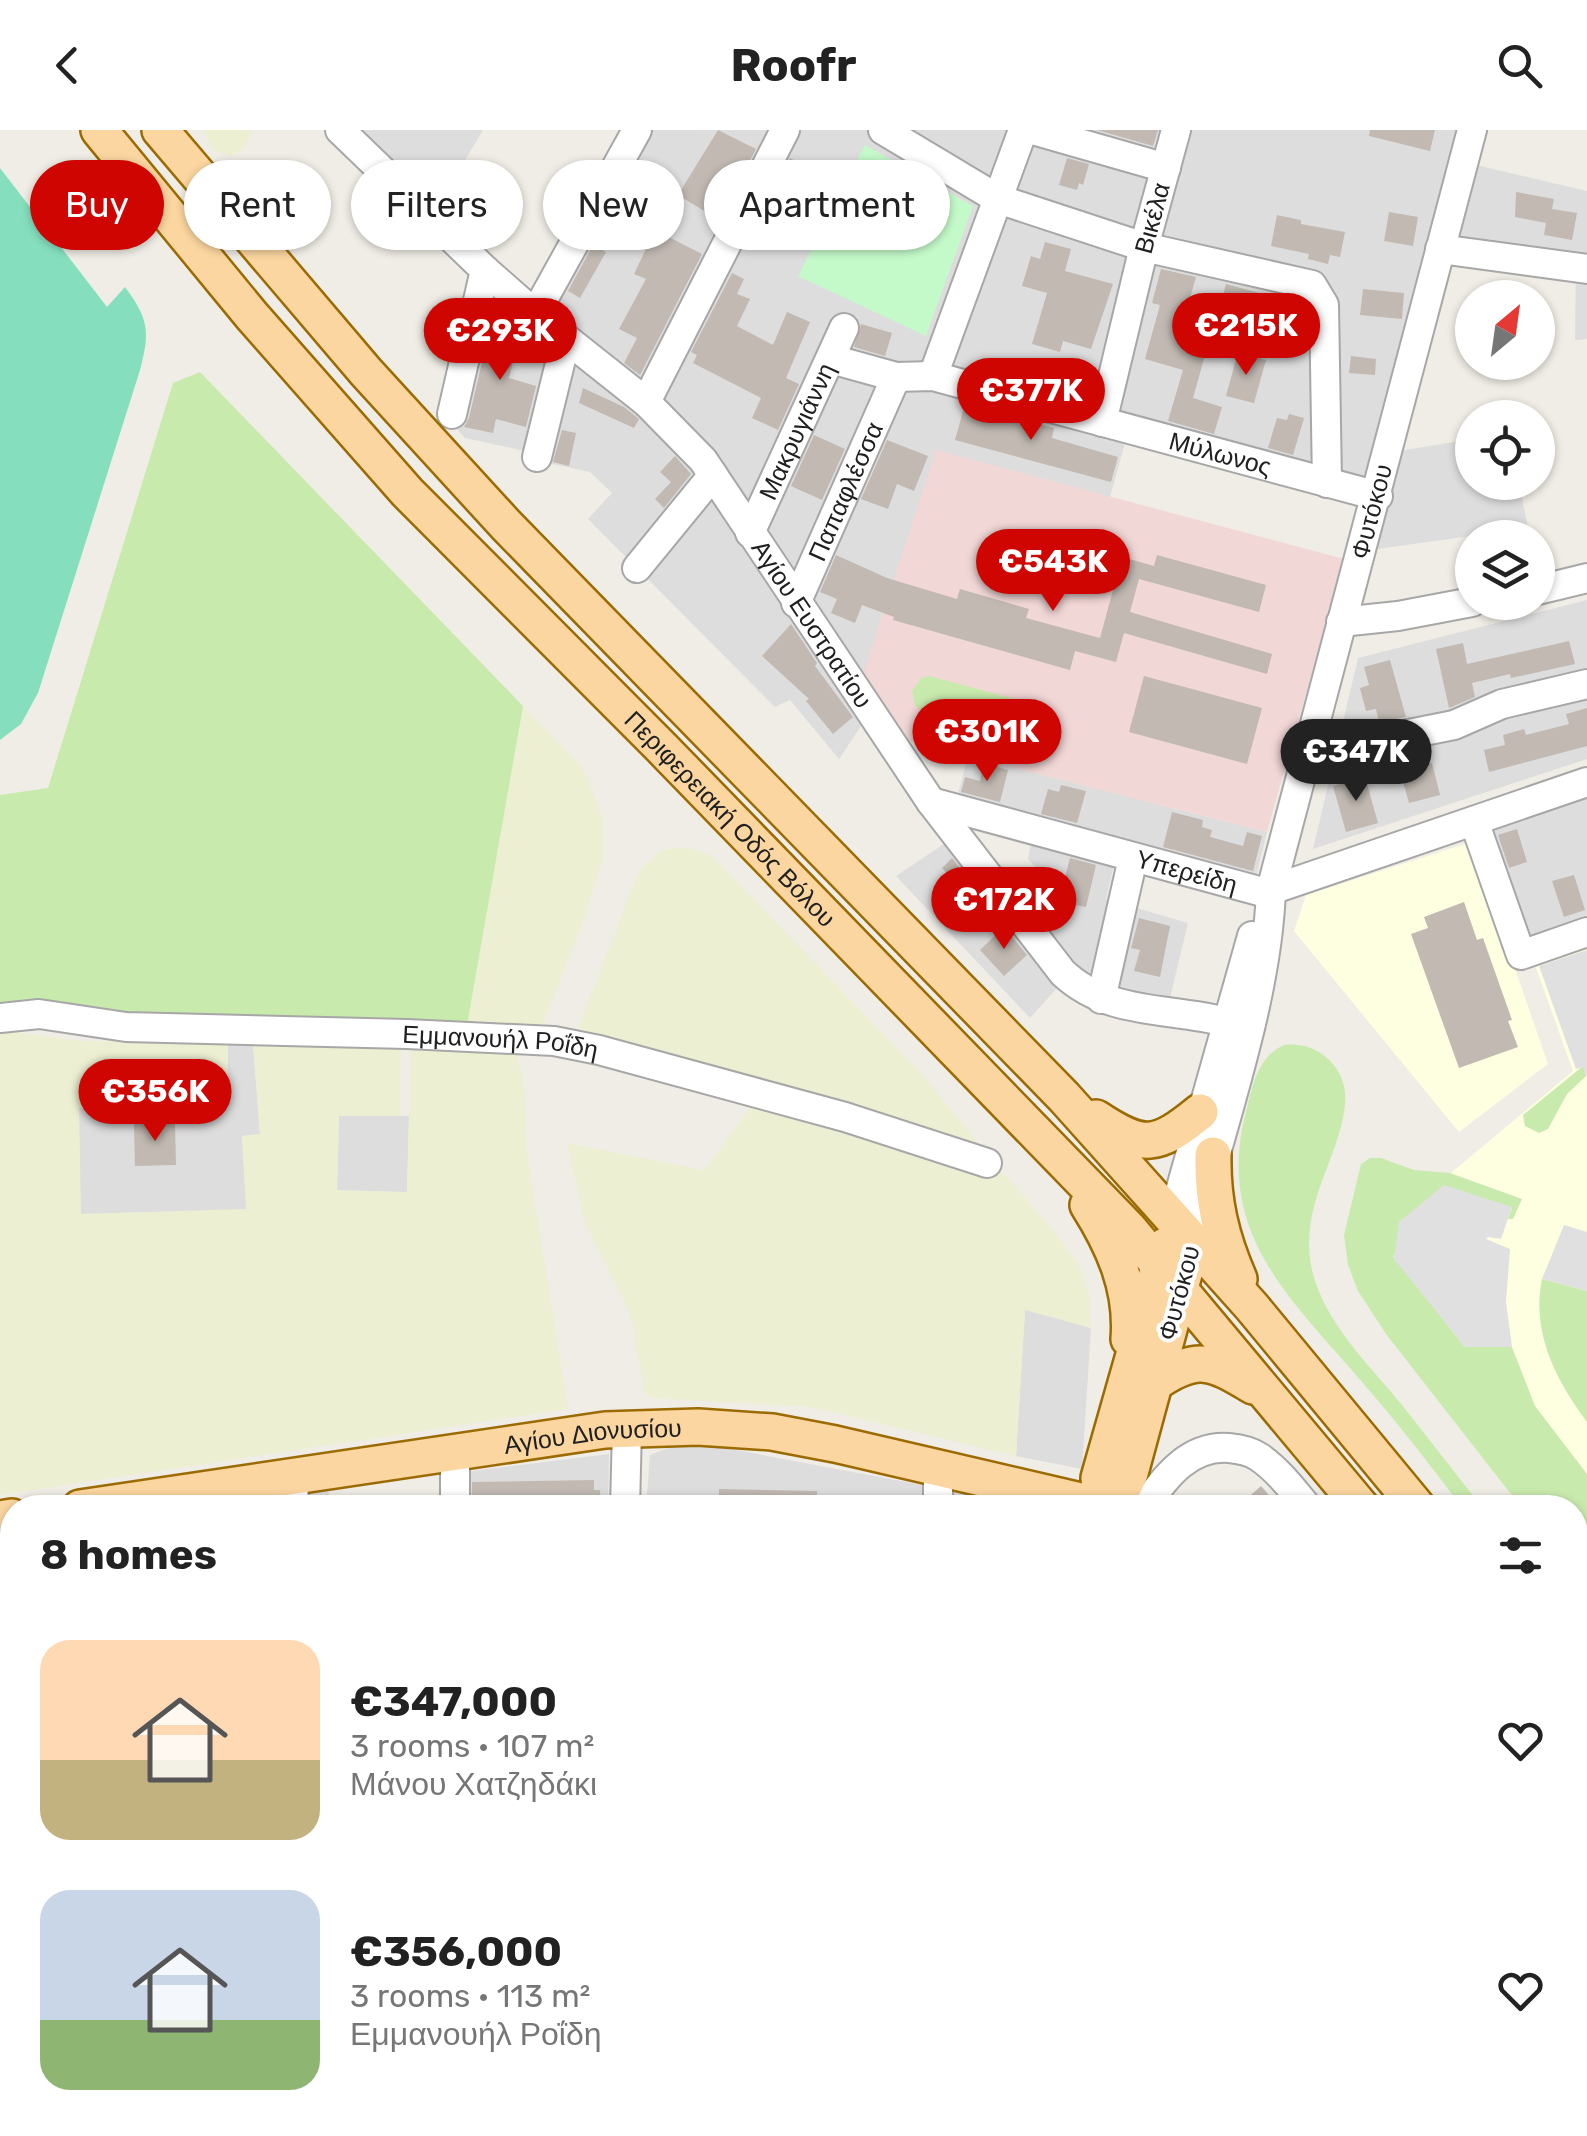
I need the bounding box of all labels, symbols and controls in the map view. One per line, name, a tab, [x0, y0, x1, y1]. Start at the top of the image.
icon: back	[40, 38, 95, 93]
icon: search	[1492, 38, 1547, 93]
text: Roofr	[731, 39, 856, 92]
chip: Buy	[30, 160, 164, 250]
chip: Rent	[184, 160, 331, 250]
chip: Filters	[351, 160, 523, 250]
chip: New	[543, 160, 684, 250]
chip: Apartment	[704, 160, 950, 250]
street label: Βικέλα	[1128, 179, 1175, 257]
north arrow	[1455, 280, 1555, 380]
map controls	[1455, 280, 1555, 620]
pin: €215K	[1176, 293, 1316, 378]
pin: €293K	[430, 298, 570, 383]
text: €215K	[1194, 306, 1298, 344]
text: €293K	[446, 311, 554, 349]
street label: Μακρυγιάννη	[753, 358, 841, 504]
pin: €377K	[961, 358, 1101, 443]
text: €377K	[979, 371, 1083, 409]
button: locate	[1455, 400, 1555, 500]
street label: Παπαφλέσσα	[802, 418, 889, 565]
street label: Μύλωνος	[1166, 426, 1275, 481]
street label: Φυτόκου	[1345, 461, 1398, 562]
button: layers	[1455, 520, 1555, 620]
pin: €543K	[983, 529, 1123, 614]
street label: Αγίου Ευστρατίου	[746, 534, 878, 713]
text: €543K	[998, 542, 1108, 580]
pin: €301K	[917, 699, 1057, 784]
street label: Περιφερειακή Οδός Βόλου	[619, 705, 842, 933]
text: €301K	[934, 712, 1040, 750]
pin: €347K	[1286, 719, 1426, 804]
text: €347K	[1303, 732, 1409, 770]
street label: Υπερείδη	[1133, 844, 1241, 899]
pin: €172K	[934, 867, 1074, 952]
text: €172K	[953, 880, 1055, 918]
street label: Εμμανουήλ Ροΐδη	[402, 1019, 601, 1064]
pin: €356K	[85, 1059, 225, 1144]
text: €356K	[101, 1072, 209, 1110]
street label: Φυτόκου	[1152, 1242, 1206, 1344]
street label: Αγίου Διονυσίου	[502, 1413, 682, 1459]
icon: filters	[1493, 1528, 1548, 1583]
text: 8 homes	[40, 1530, 217, 1580]
text: €347,000	[350, 1677, 557, 1727]
icon: home	[120, 1680, 240, 1800]
icon: heart	[1493, 1713, 1548, 1768]
text: 3 rooms · 107 m²	[350, 1727, 594, 1765]
text: Μάνου Χατζηδάκι	[350, 1765, 597, 1803]
text: €356,000	[350, 1927, 562, 1977]
icon: home	[120, 1930, 240, 2050]
icon: heart	[1493, 1963, 1548, 2018]
text: 3 rooms · 113 m²	[350, 1977, 591, 2015]
text: Εμμανουήλ Ροΐδη	[350, 2015, 602, 2053]

